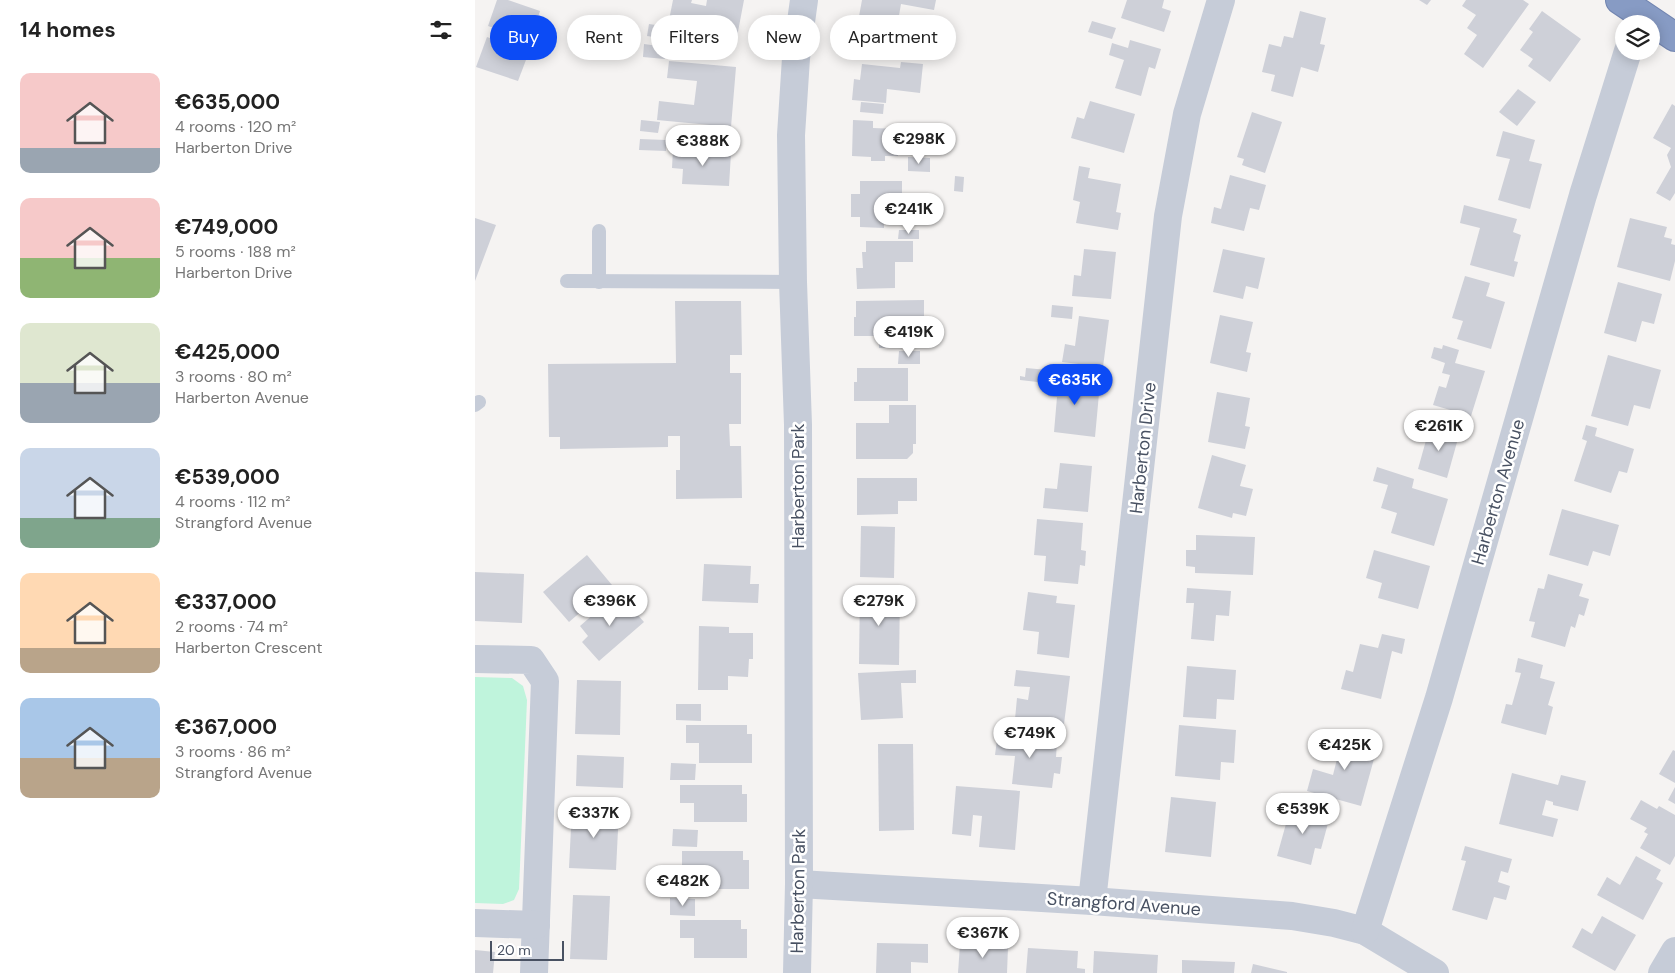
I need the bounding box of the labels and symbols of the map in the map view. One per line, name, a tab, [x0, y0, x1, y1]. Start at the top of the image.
pin: €298K	[884, 122, 954, 165]
pin: €388K	[668, 124, 738, 167]
pin: €241K	[874, 192, 944, 235]
pin: €419K	[874, 316, 944, 358]
pin: €635K	[1040, 364, 1110, 406]
street label: Harberton Drive	[1124, 381, 1162, 515]
pin: €261K	[1404, 410, 1474, 452]
street label: Harberton Avenue	[1466, 416, 1530, 568]
street label: Harberton Park	[786, 423, 810, 549]
pin: €396K	[575, 584, 645, 627]
pin: €279K	[844, 584, 914, 627]
pin: €749K	[995, 716, 1065, 759]
pin: €425K	[1310, 728, 1380, 771]
pin: €539K	[1268, 792, 1338, 835]
pin: €337K	[559, 796, 629, 839]
street label: Harberton Park	[785, 828, 811, 954]
pin: €482K	[648, 864, 718, 907]
street label: Strangford Avenue	[1046, 887, 1202, 921]
pin: €367K	[948, 916, 1018, 959]
scale bar	[490, 938, 564, 961]

